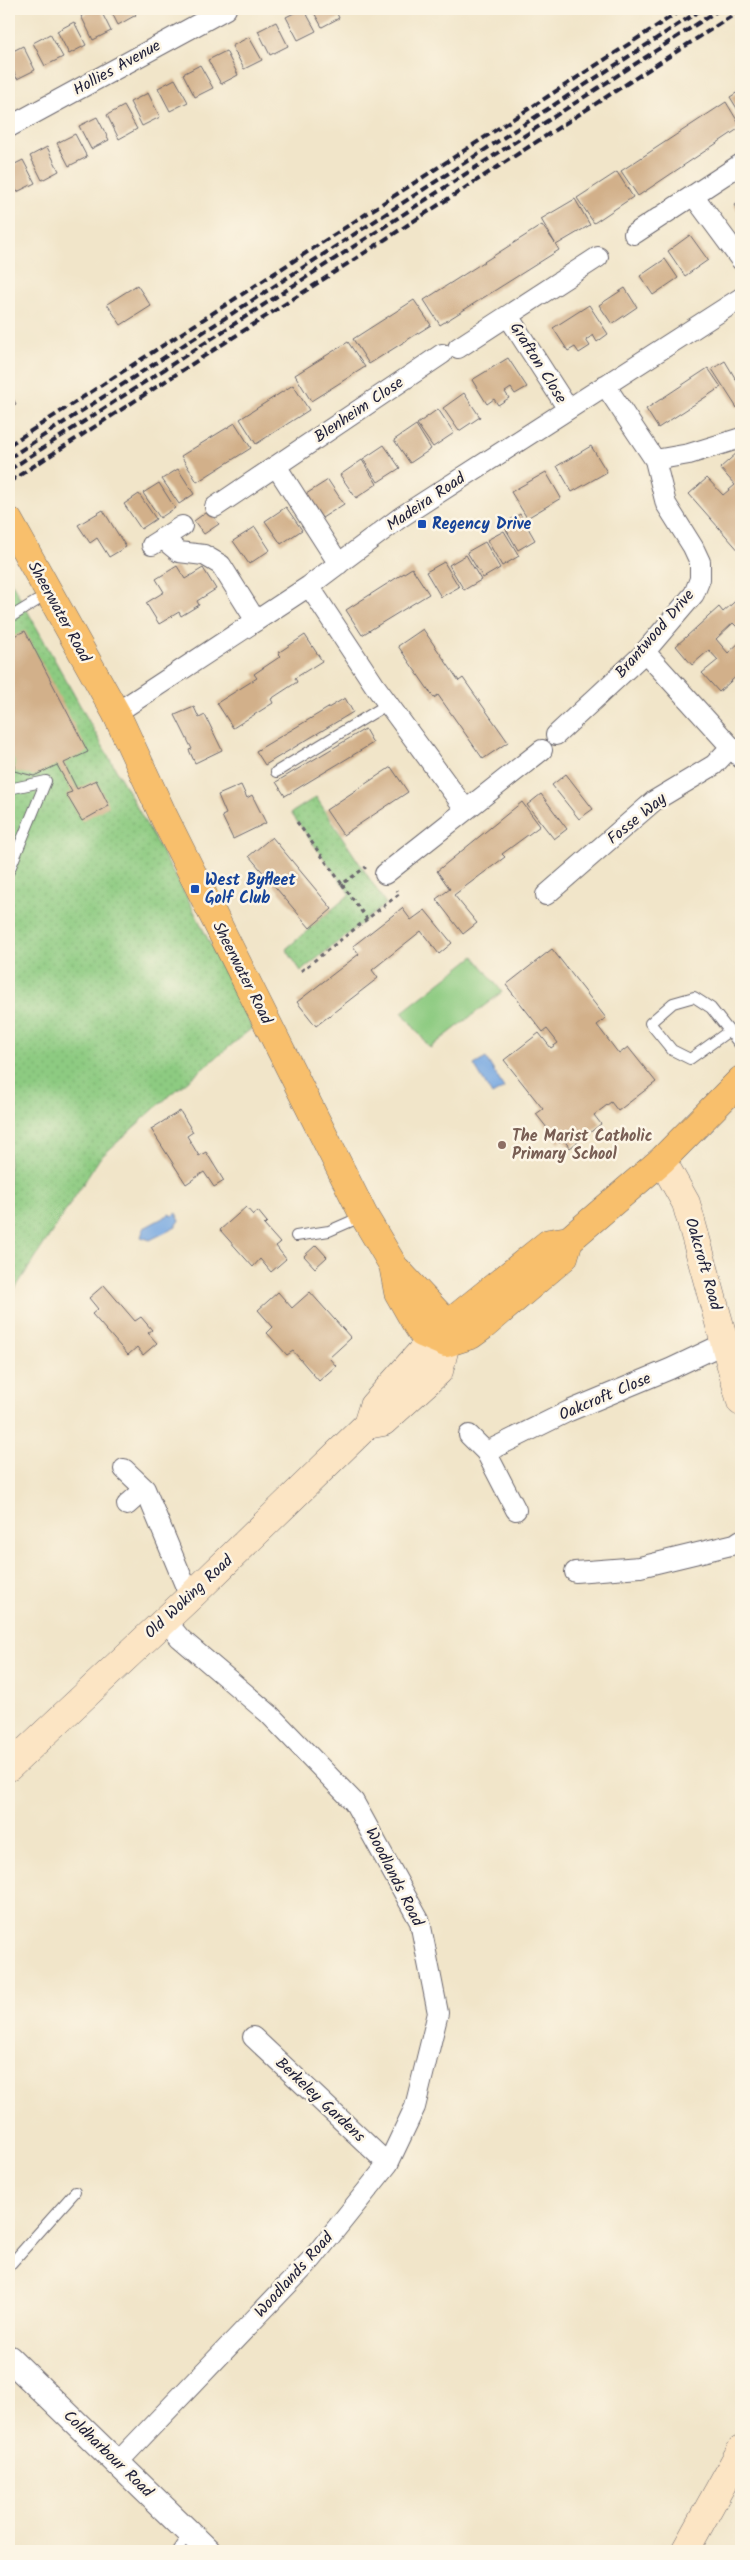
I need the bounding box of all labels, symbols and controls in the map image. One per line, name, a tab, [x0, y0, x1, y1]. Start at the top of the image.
street label: Hollies Avenue	[68, 34, 166, 102]
street label: Grafton Close	[503, 317, 573, 409]
street label: Blenheim Close	[309, 371, 409, 449]
street label: Madeira Road	[382, 466, 471, 538]
place label: Regency Drive	[432, 512, 531, 537]
marker: Regency Drive	[416, 518, 428, 530]
street label: Sheerwater Road	[21, 557, 98, 668]
street label: Brantwood Drive	[609, 584, 701, 684]
street label: Fosse Way	[602, 787, 673, 851]
place label: West Byfleet Golf Club	[205, 868, 296, 911]
marker: West Byfleet Golf Club	[189, 883, 201, 895]
street label: Sheerwater Road	[205, 917, 279, 1030]
place label: The Marist Catholic Primary School	[512, 1124, 653, 1167]
marker: The Marist Catholic Primary School	[496, 1139, 508, 1151]
street label: Oakcroft Road	[678, 1215, 728, 1314]
street label: Oakcroft Close	[555, 1366, 655, 1428]
street label: Old Woking Road	[139, 1548, 240, 1645]
street label: Woodlands Road	[358, 1823, 430, 1932]
street label: Berkeley Gardens	[269, 2051, 371, 2149]
street label: Woodlands Road	[248, 2226, 340, 2324]
street label: Coldharbour Road	[57, 2404, 160, 2504]

